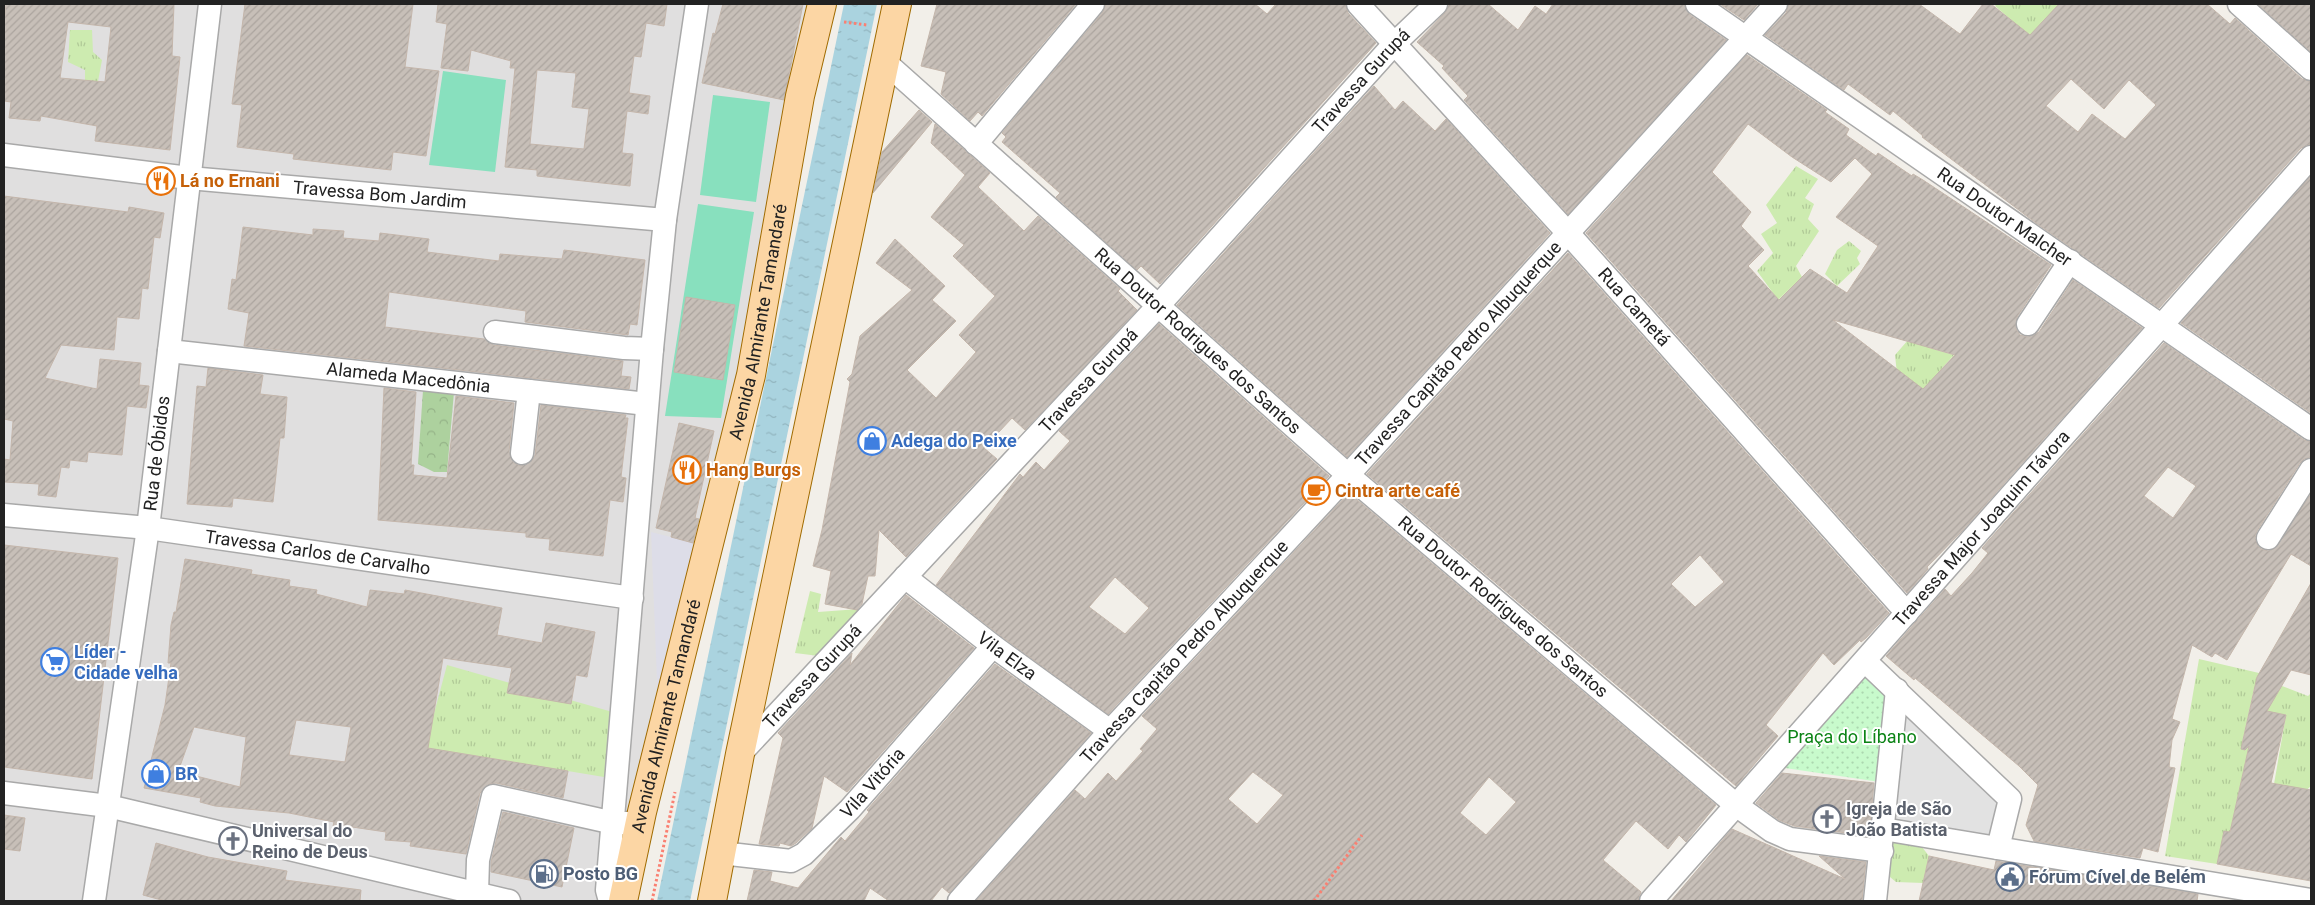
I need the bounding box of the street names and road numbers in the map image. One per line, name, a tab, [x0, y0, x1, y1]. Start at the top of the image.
street label: Travessa Gurupá	[1308, 24, 1414, 137]
street label: Rua Doutor Malcher	[1934, 163, 2076, 270]
street label: Travessa Bom Jardim	[292, 176, 468, 212]
street label: Avenida Almirante Tamandaré	[724, 202, 791, 442]
street label: Travessa Capitão Pedro Albuquerque	[1351, 237, 1565, 470]
street label: Rua Doutor Rodrigues dos Santos	[1091, 243, 1305, 438]
street label: Rua Cametá	[1594, 263, 1675, 350]
street label: Travessa Gurupá	[1035, 324, 1142, 436]
street label: Alameda Macedônia	[326, 358, 492, 397]
street label: Rua de Óbidos	[139, 394, 174, 512]
street label: Travessa Major Joaquim Távora	[1888, 426, 2074, 631]
street label: Rua Doutor Rodrigues dos Santos	[1394, 511, 1613, 702]
street label: Travessa Carlos de Carvalho	[204, 525, 432, 579]
street label: Travessa Capitão Pedro Albuquerque	[1076, 536, 1292, 767]
street label: Avenida Almirante Tamandaré	[627, 597, 705, 835]
street label: Travessa Gurupá	[758, 620, 866, 733]
street label: Vila Elza	[974, 627, 1041, 684]
street label: Vila Vitória	[836, 743, 909, 822]

